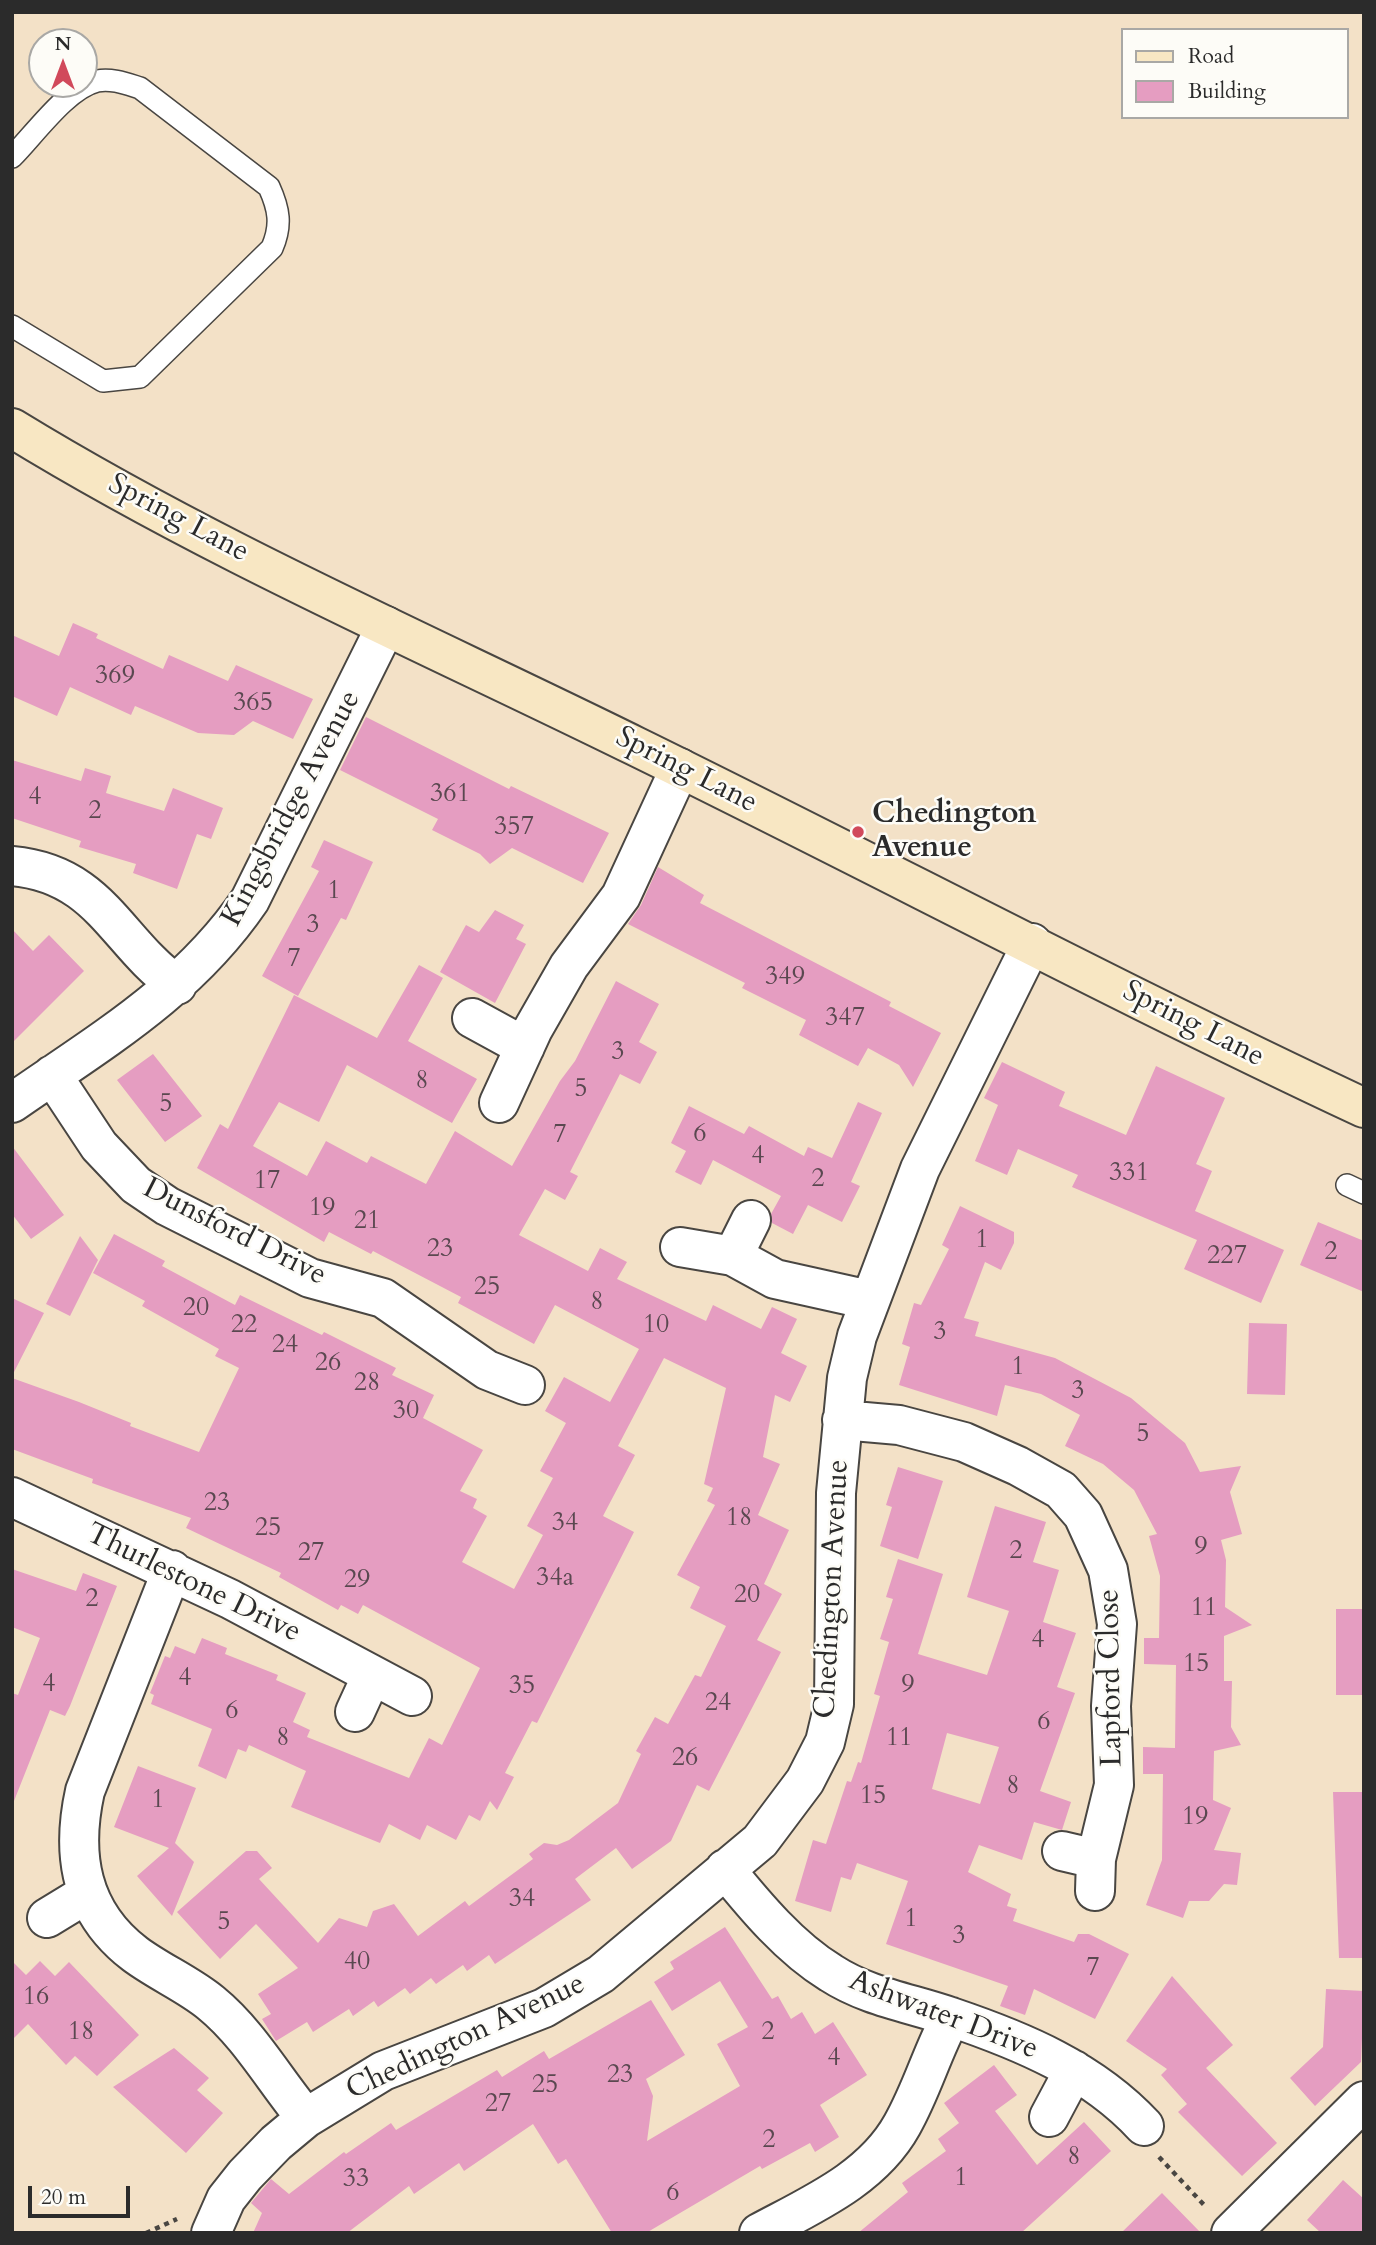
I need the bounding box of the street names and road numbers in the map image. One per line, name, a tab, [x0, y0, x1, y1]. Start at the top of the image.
street label: Spring Lane	[102, 467, 254, 571]
street label: Kingsbridge Avenue	[215, 685, 369, 933]
street label: Spring Lane	[609, 720, 763, 822]
street label: Spring Lane	[1116, 974, 1270, 1076]
street label: Dunsford Drive	[136, 1171, 332, 1295]
street label: Chedington Avenue	[808, 1459, 858, 1719]
street label: Thurlestone Drive	[80, 1517, 306, 1651]
street label: Lapford Close	[1092, 1589, 1132, 1767]
street label: Ashwater Drive	[843, 1963, 1043, 2069]
street label: Chedington Avenue	[341, 1967, 591, 2109]

